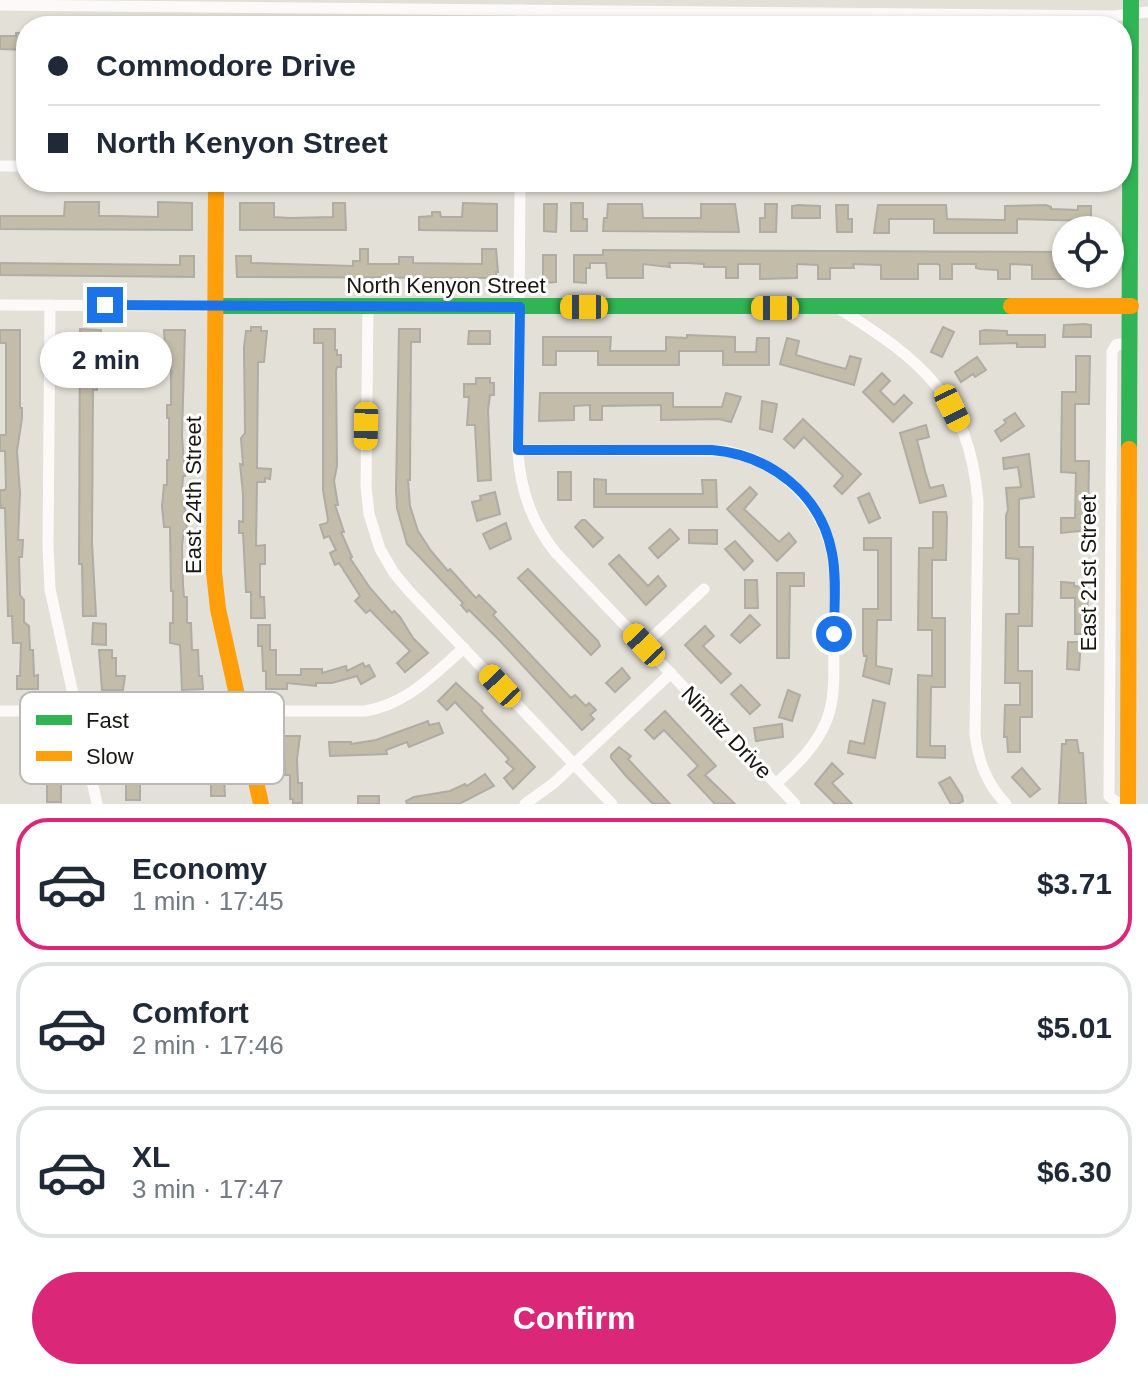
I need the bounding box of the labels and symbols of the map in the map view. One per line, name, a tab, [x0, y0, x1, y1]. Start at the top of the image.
street label: North Kenyon Street	[346, 273, 546, 298]
route end	[87, 287, 123, 323]
car	[560, 295, 608, 319]
car	[751, 296, 799, 320]
callout: 2 min	[39, 333, 171, 389]
car	[931, 381, 973, 435]
car	[354, 402, 378, 450]
street label: East 24th Street	[181, 416, 206, 574]
street label: East 21st Street	[1076, 495, 1101, 651]
route start	[816, 616, 852, 652]
car	[619, 619, 669, 671]
car	[475, 660, 525, 712]
street label: Nimitz Drive	[676, 681, 777, 784]
legend	[20, 692, 284, 784]
text: Fast	[86, 708, 129, 733]
text: Slow	[86, 744, 134, 769]

